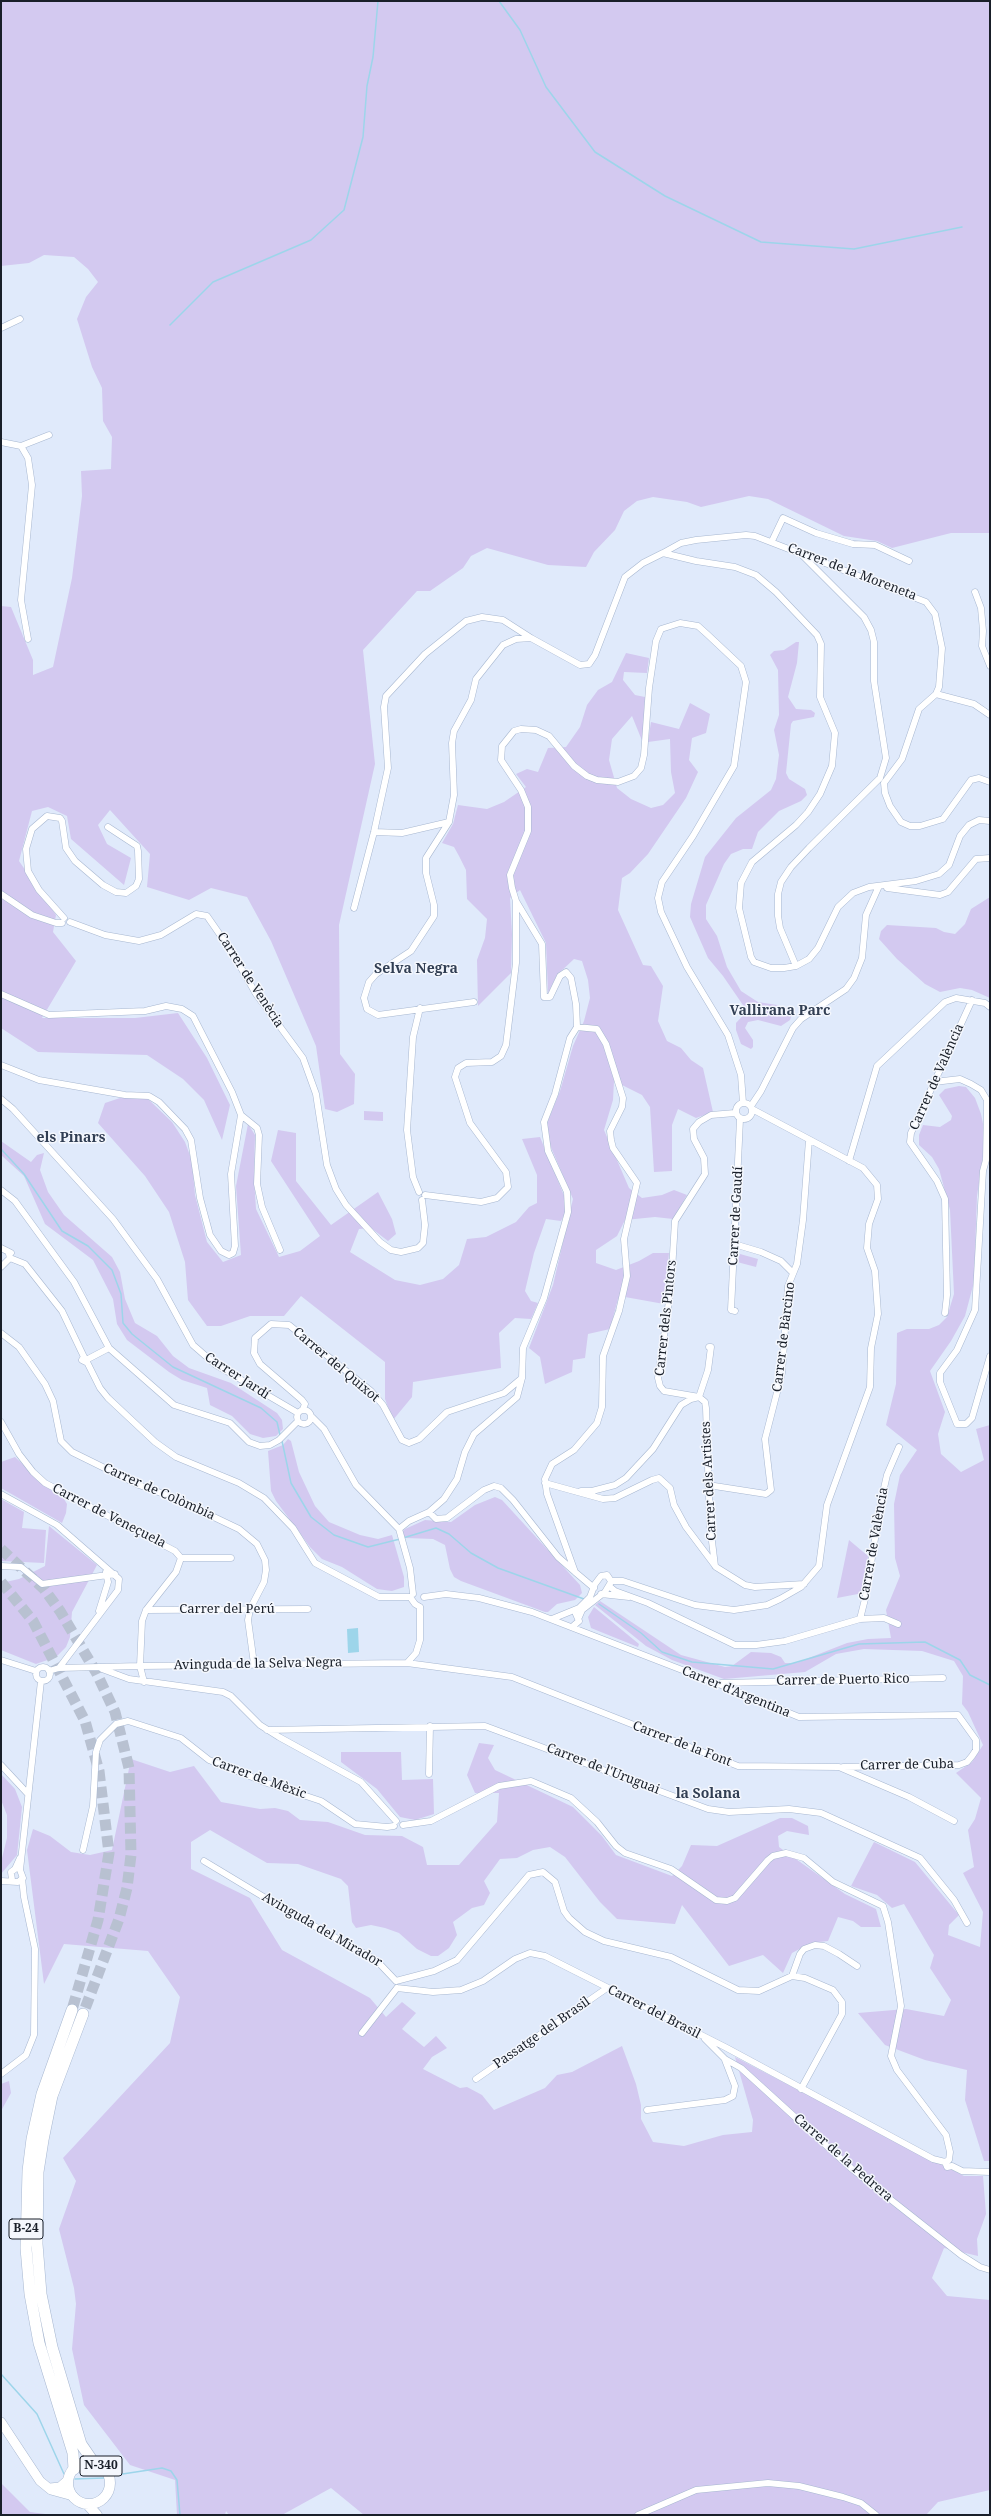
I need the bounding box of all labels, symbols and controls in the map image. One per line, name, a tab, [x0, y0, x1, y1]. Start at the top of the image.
street label: Carrer de la Moreneta	[785, 540, 919, 604]
street label: Carrer de Venècia	[213, 929, 287, 1031]
district label: Selva Negra	[374, 961, 458, 977]
district label: Vallirana Parc	[730, 1003, 830, 1019]
street label: Carrer de València	[907, 1021, 967, 1133]
district label: els Pinars	[37, 1130, 105, 1146]
street label: Carrer de Gaudí	[726, 1166, 746, 1266]
street label: Carrer dels Pintors	[652, 1259, 680, 1377]
street label: Carrer de Bàrcino	[770, 1281, 798, 1393]
street label: Carrer del Quixot	[290, 1324, 382, 1406]
street label: Carrer Jardí	[202, 1349, 272, 1403]
street label: Carrer dels Artistes	[698, 1421, 720, 1541]
street label: Carrer de Colòmbia	[101, 1460, 217, 1524]
street label: Carrer de Veneçuela	[50, 1481, 168, 1551]
street label: Carrer de València	[856, 1486, 892, 1602]
street label: Carrer del Perú	[179, 1601, 275, 1617]
street label: Avinguda de la Selva Negra	[173, 1655, 343, 1673]
street label: Carrer d'Argentina	[679, 1663, 793, 1721]
street label: Carrer de Puerto Rico	[776, 1671, 910, 1689]
street label: Carrer de la Font	[630, 1718, 734, 1770]
street label: Carrer de l'Uruguai	[544, 1740, 662, 1798]
street label: Carrer de Mèxic	[210, 1754, 308, 1802]
street label: Carrer de Cuba	[860, 1756, 954, 1774]
district label: la Solana	[676, 1786, 740, 1802]
street label: Avinguda del Mirador	[259, 1889, 385, 1971]
street label: Carrer del Brasil	[605, 1982, 703, 2042]
street label: Passatge del Brasil	[491, 1994, 593, 2072]
street label: Carrer de la Pedrera	[790, 2111, 896, 2205]
road number: B-24	[9, 2219, 43, 2239]
road number: N-340	[80, 2456, 122, 2476]

